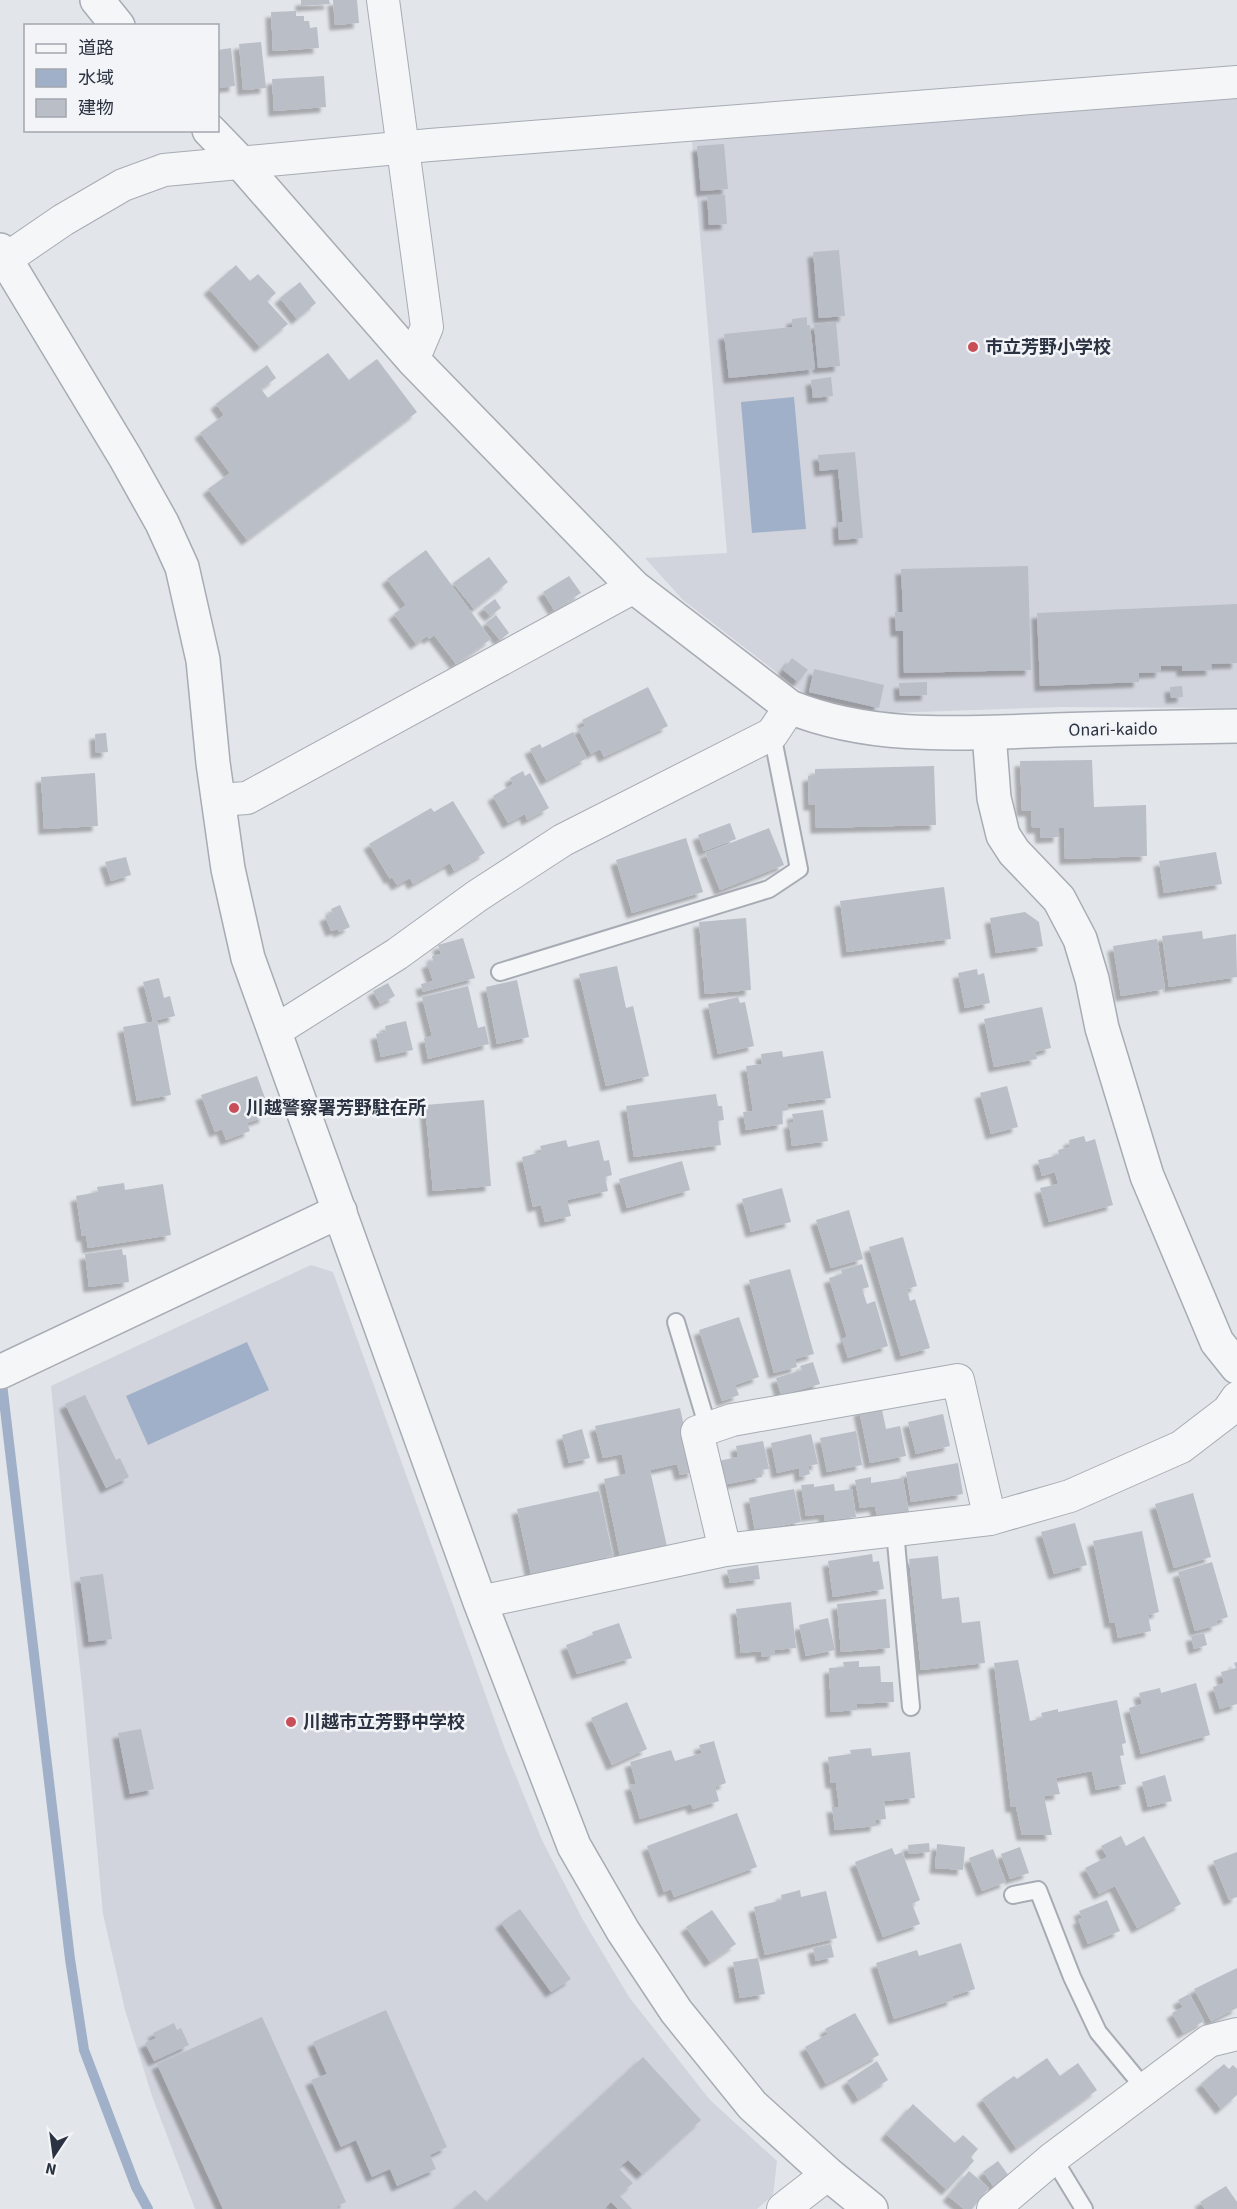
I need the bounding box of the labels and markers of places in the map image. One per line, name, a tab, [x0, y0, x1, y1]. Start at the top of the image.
place label: 市立芳野小学校	[985, 335, 1111, 360]
marker: 市立芳野小学校	[966, 340, 980, 354]
place label: 川越警察署芳野駐在所	[246, 1096, 426, 1121]
marker: 川越警察署芳野駐在所	[227, 1101, 241, 1115]
place label: 川越市立芳野中学校	[303, 1710, 465, 1735]
marker: 川越市立芳野中学校	[284, 1715, 298, 1729]

